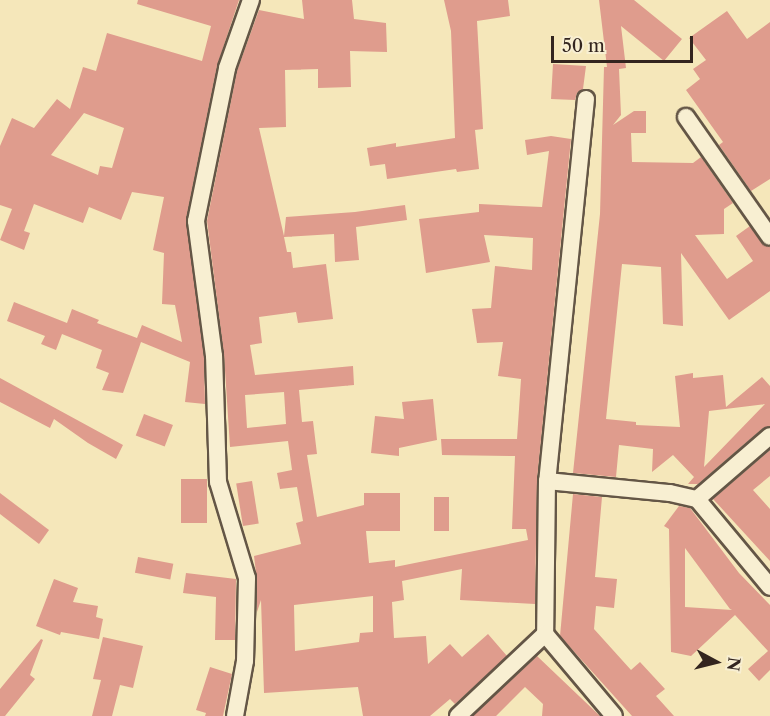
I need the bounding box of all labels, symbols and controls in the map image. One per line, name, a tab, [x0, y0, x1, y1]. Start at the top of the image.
scale bar	[554, 24, 696, 62]
text: 50 m	[562, 35, 605, 57]
north arrow	[686, 632, 746, 692]
text: N	[723, 656, 745, 672]

